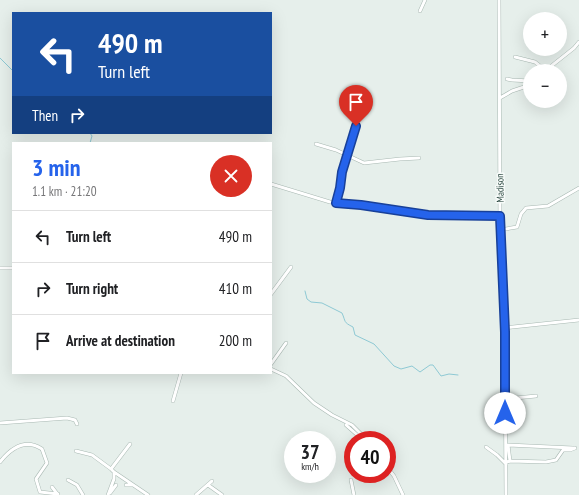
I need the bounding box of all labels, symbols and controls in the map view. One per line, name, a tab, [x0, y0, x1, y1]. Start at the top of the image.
map controls	[523, 12, 567, 108]
button: +	[523, 12, 567, 56]
text: 490 m	[98, 24, 162, 61]
icon: left	[32, 28, 84, 80]
text: Turn left	[98, 60, 150, 83]
button: −	[523, 64, 567, 108]
pin	[339, 85, 373, 126]
icon: arrive	[345, 91, 367, 113]
icon: right	[66, 104, 88, 126]
text: Then	[32, 106, 58, 125]
text: 3 min	[32, 152, 80, 183]
button: close	[210, 155, 252, 197]
street label: Madison	[493, 173, 507, 203]
text: 1.1 km · 21:20	[32, 183, 97, 200]
icon: left	[32, 226, 54, 248]
text: Turn left	[66, 227, 111, 246]
text: 490 m	[219, 227, 252, 246]
icon: right	[32, 278, 54, 300]
text: Turn right	[66, 279, 118, 298]
text: 410 m	[219, 279, 252, 298]
icon: arrive	[32, 330, 54, 352]
text: Arrive at destination	[66, 331, 175, 350]
text: 200 m	[219, 331, 252, 350]
position arrow	[484, 392, 526, 434]
speed limit sign: 40	[344, 431, 396, 483]
text: 37	[300, 439, 320, 465]
text: km/h	[301, 460, 319, 473]

